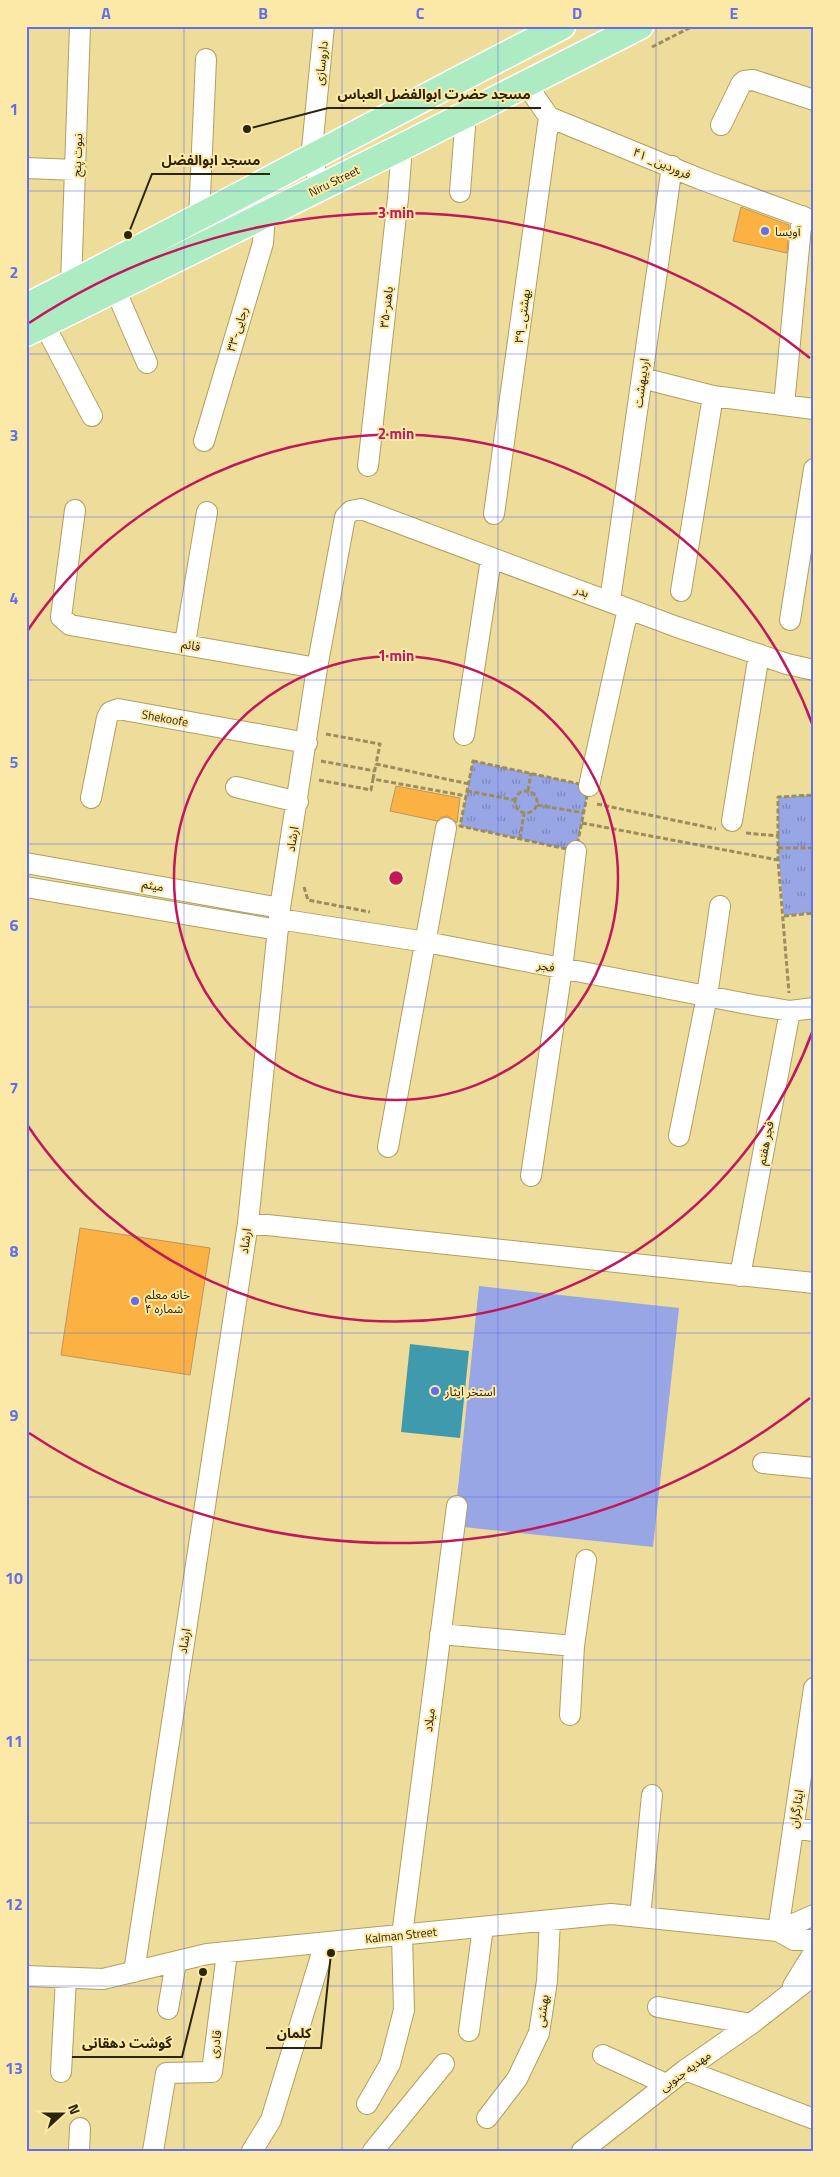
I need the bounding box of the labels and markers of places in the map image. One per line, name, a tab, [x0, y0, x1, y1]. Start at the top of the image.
callout: مسجد حضرت ابوالفضل العباس	[328, 79, 541, 108]
callout: مسجد ابوالفضل	[152, 145, 270, 174]
place label: آویسا	[775, 222, 801, 241]
marker: آویسا	[759, 225, 771, 237]
centre of rings	[387, 869, 405, 887]
place label: خانه معلم شماره ۴	[145, 1285, 190, 1318]
marker: خانه معلم شماره ۴	[129, 1295, 141, 1307]
place label: استخر ایثار	[444, 1382, 496, 1401]
marker: استخر ایثار	[429, 1385, 441, 1397]
callout: کلمان	[266, 2019, 321, 2048]
callout: گوشت دهقانی	[72, 2028, 182, 2057]

